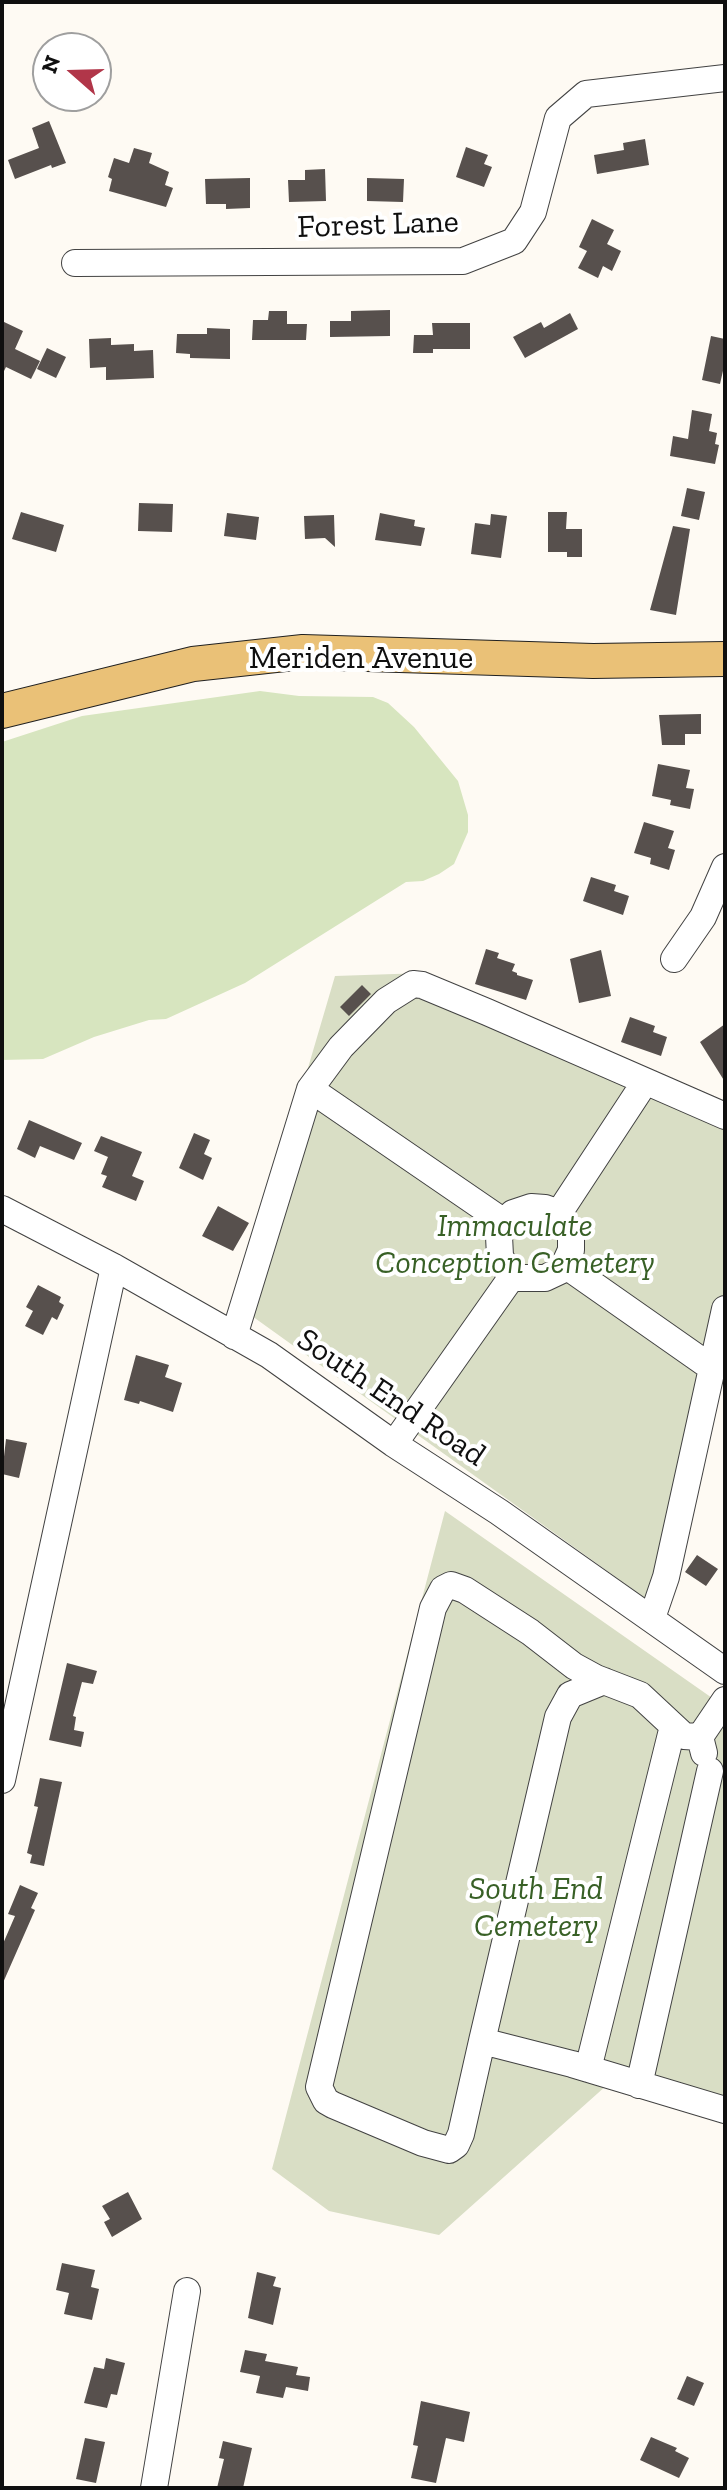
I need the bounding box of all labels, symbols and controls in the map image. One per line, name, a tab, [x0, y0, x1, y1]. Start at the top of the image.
north arrow	[32, 32, 112, 112]
text: N	[35, 52, 66, 77]
street label: Forest Lane	[297, 203, 459, 247]
street label: Meriden Avenue	[249, 640, 473, 678]
park label: Immaculate Conception Cemetery	[375, 1208, 655, 1283]
street label: South End Road	[289, 1321, 493, 1475]
park label: South End Cemetery	[469, 1871, 603, 1946]

